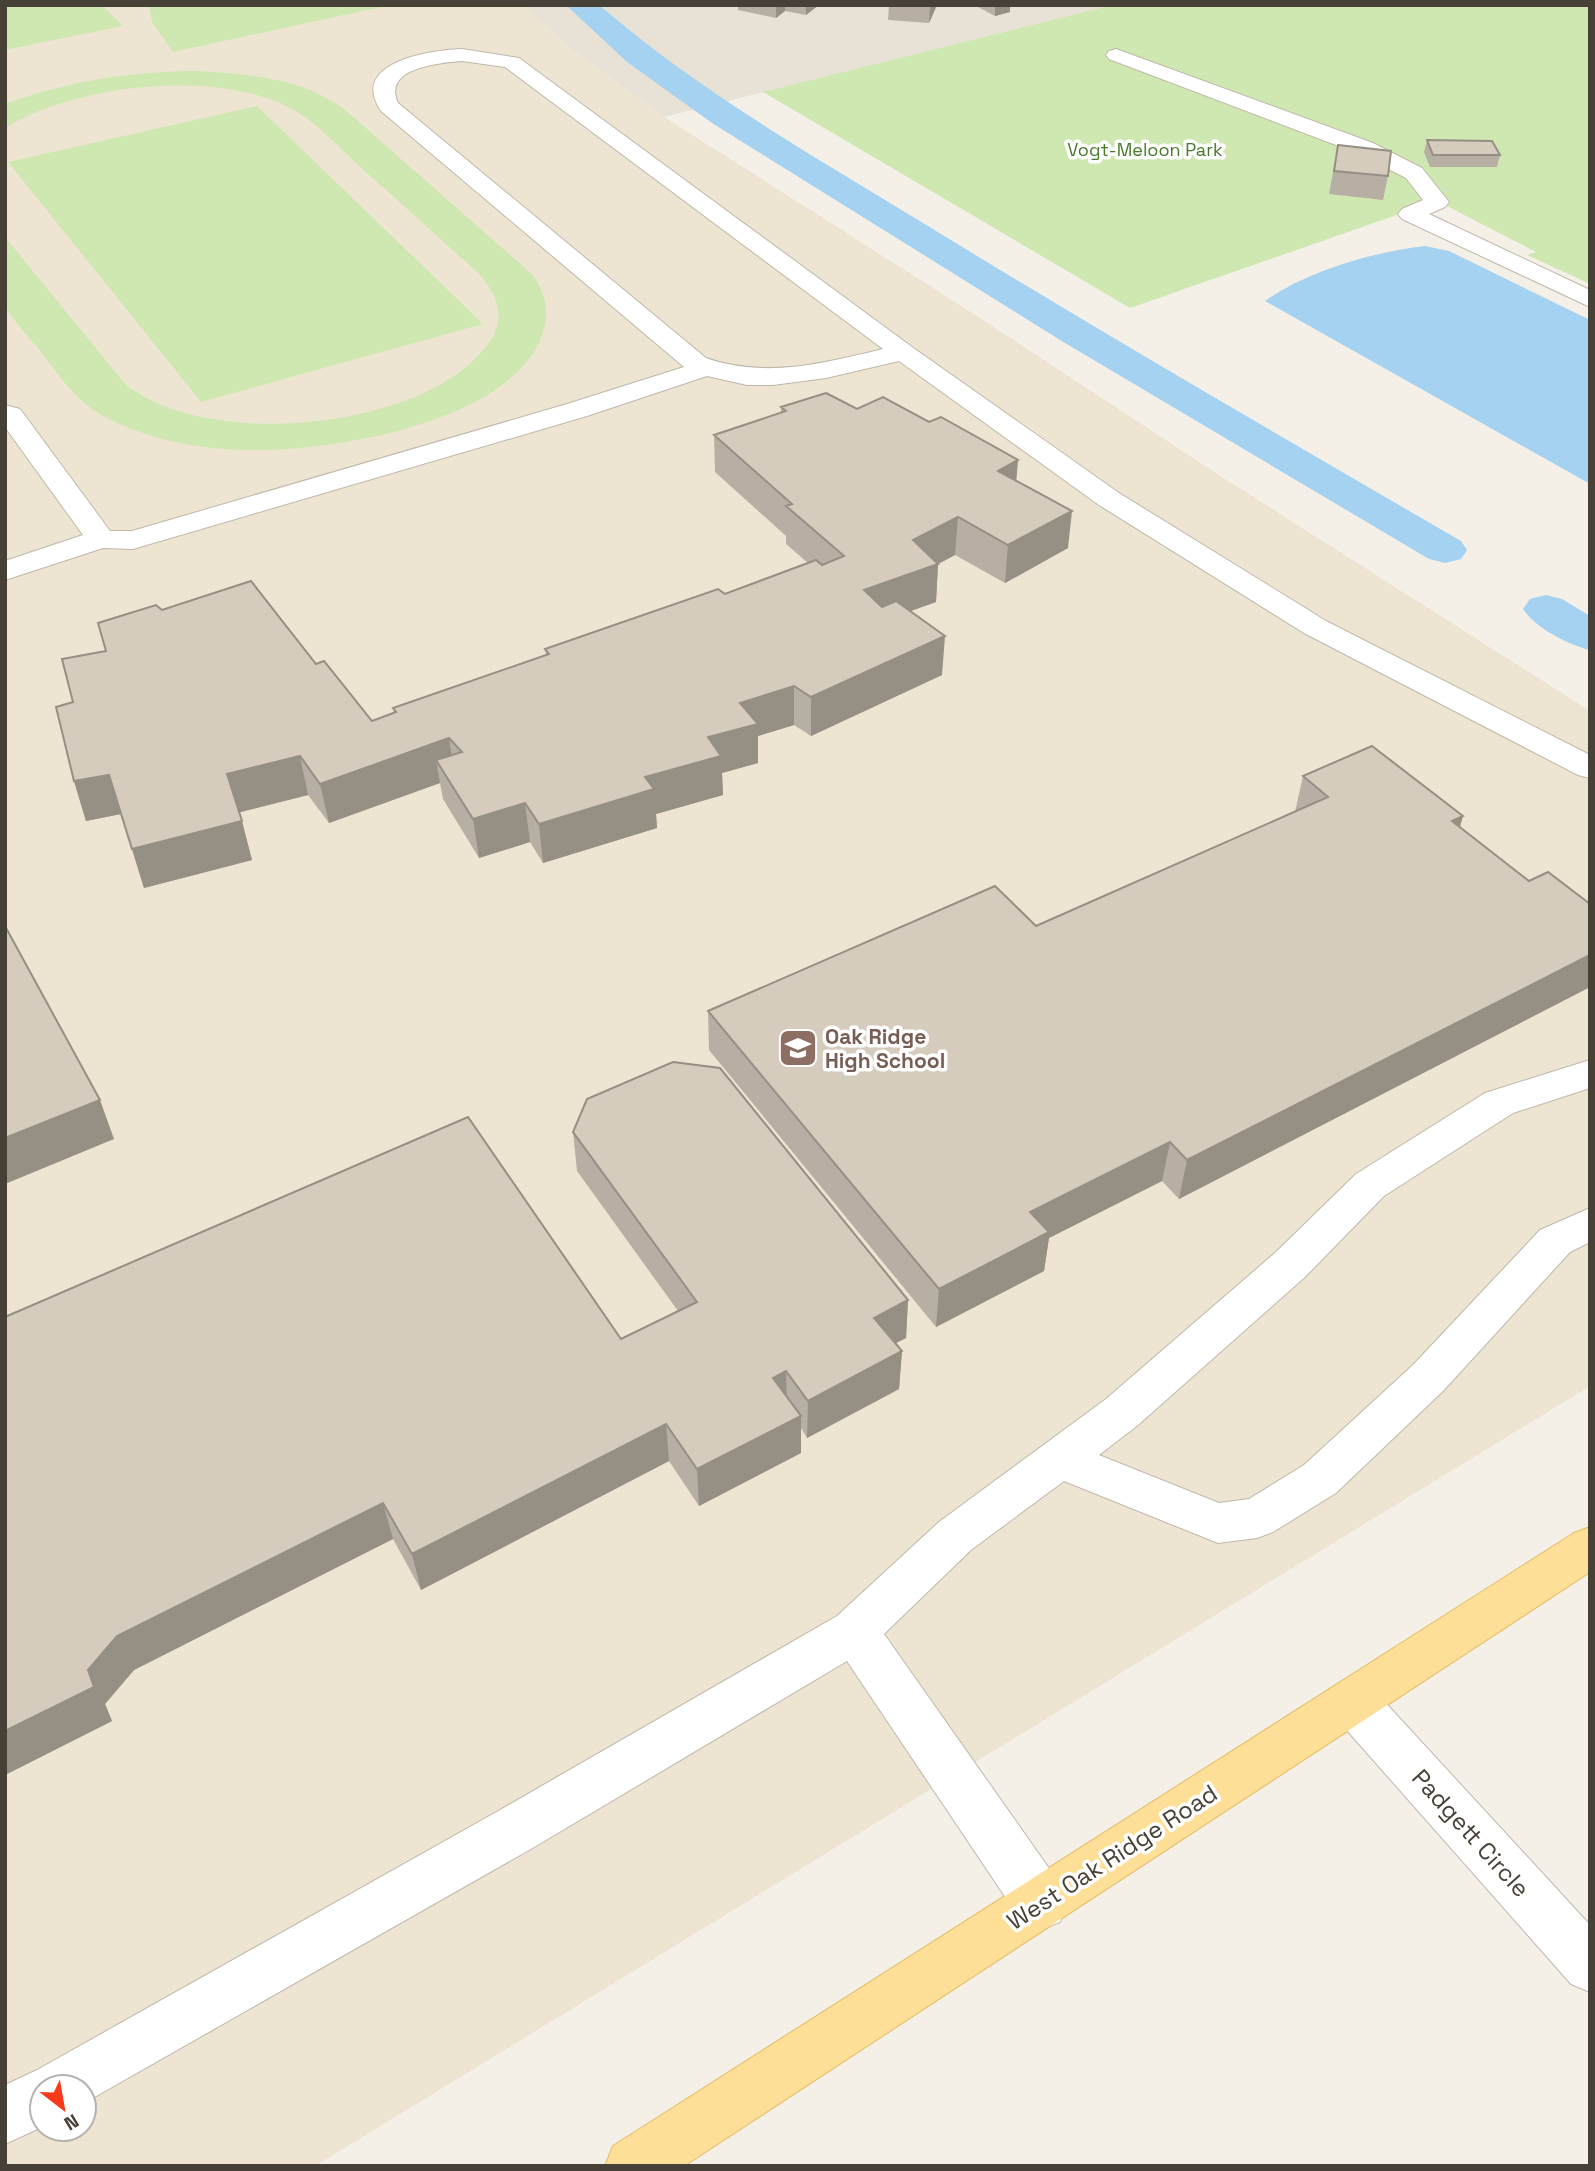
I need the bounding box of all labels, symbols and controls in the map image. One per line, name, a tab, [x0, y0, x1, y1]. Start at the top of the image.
park label: Vogt-Meloon Park	[1067, 138, 1223, 161]
place label: Oak Ridge High School	[825, 1023, 945, 1074]
school or university icon: Oak Ridge High School	[777, 1027, 819, 1069]
street label: Padgett Circle	[1405, 1762, 1537, 1904]
street label: West Oak Ridge Road	[1001, 1777, 1223, 1937]
north arrow	[28, 2073, 98, 2143]
text: N	[60, 2108, 83, 2136]

